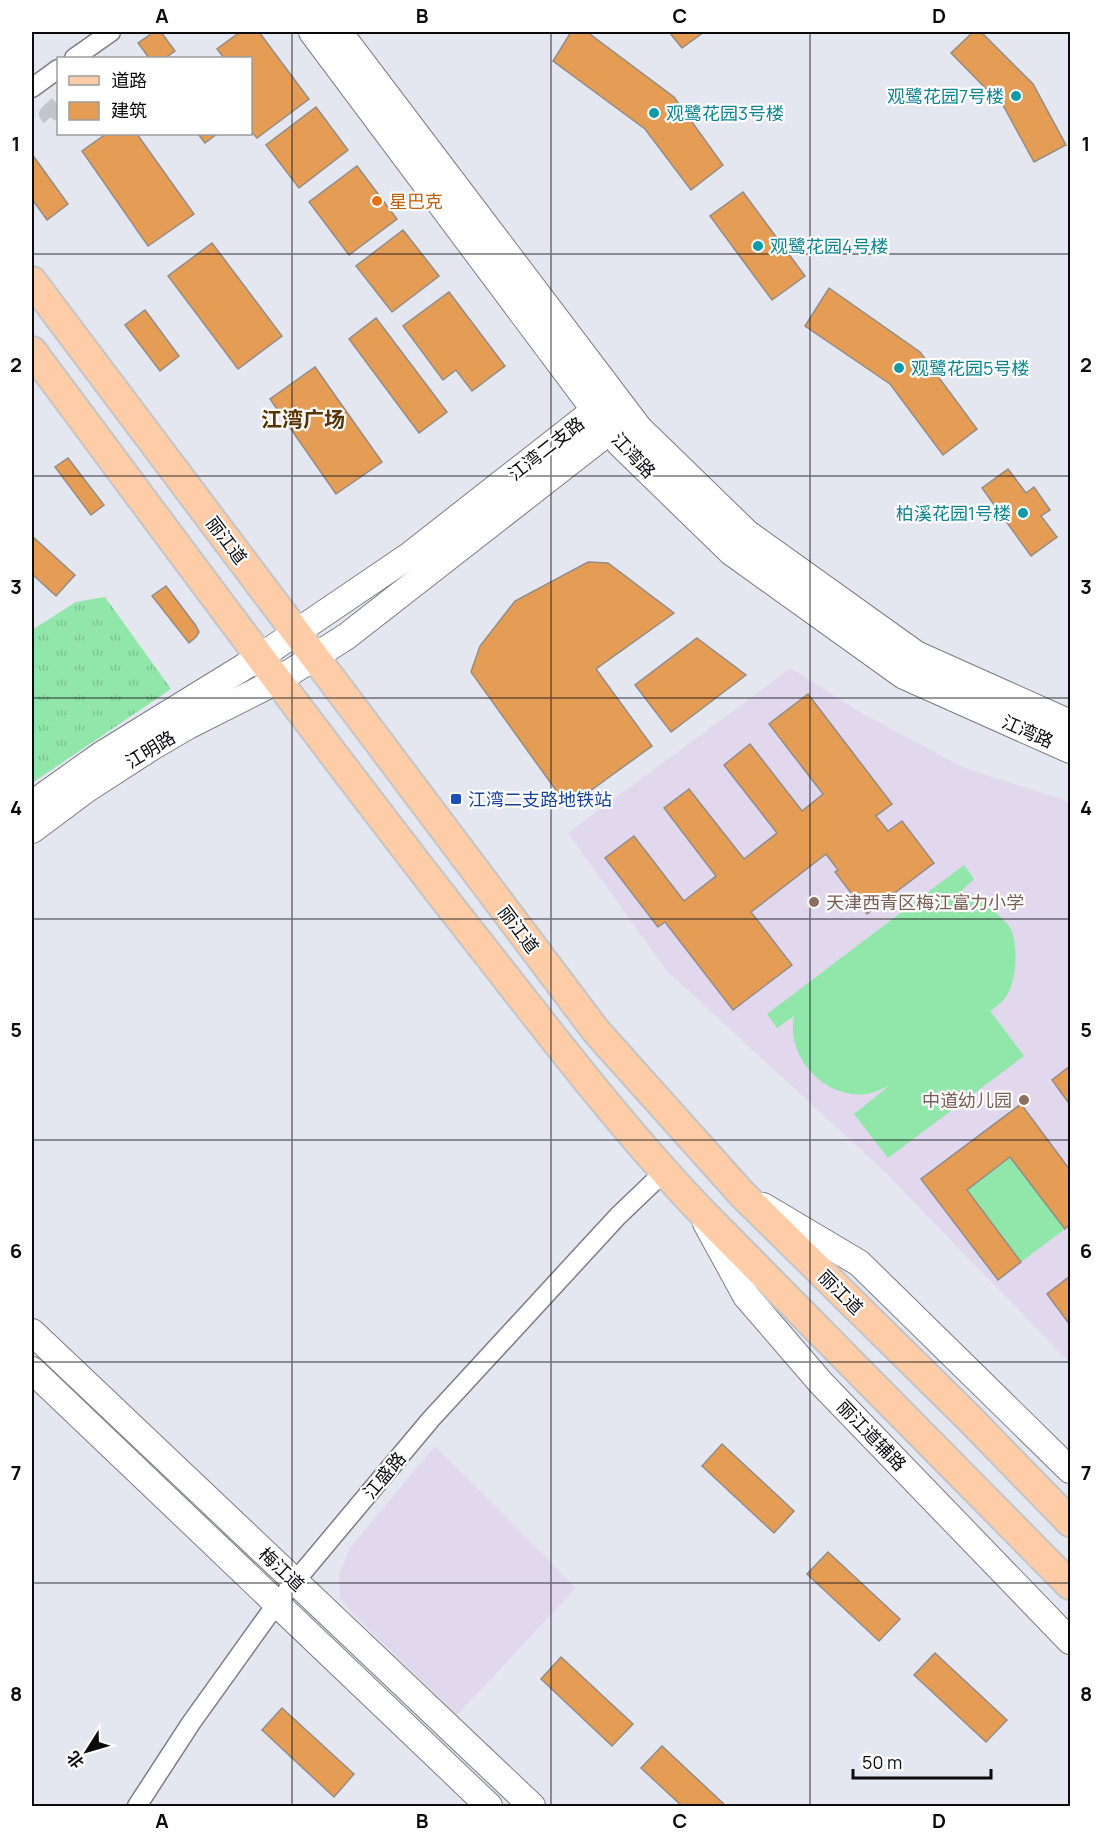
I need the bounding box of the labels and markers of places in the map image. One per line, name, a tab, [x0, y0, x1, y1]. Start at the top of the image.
place label: 观鹭花园7号楼	[887, 84, 1004, 108]
marker: 观鹭花园7号楼	[1009, 89, 1023, 103]
place label: 观鹭花园3号楼	[666, 101, 784, 125]
marker: 观鹭花园3号楼	[647, 106, 661, 120]
place label: 星巴克	[389, 189, 443, 213]
marker: 星巴克	[370, 194, 384, 208]
place label: 观鹭花园4号楼	[770, 234, 889, 258]
marker: 观鹭花园4号楼	[751, 239, 765, 253]
place label: 观鹭花园5号楼	[911, 356, 1029, 380]
marker: 观鹭花园5号楼	[892, 361, 906, 375]
place label: 柏溪花园1号楼	[896, 501, 1011, 525]
marker: 柏溪花园1号楼	[1016, 506, 1030, 520]
place label: 江湾二支路地铁站	[468, 787, 612, 811]
marker: 江湾二支路地铁站	[449, 792, 463, 806]
place label: 天津西青区梅江富力小学	[826, 890, 1024, 914]
marker: 天津西青区梅江富力小学	[807, 895, 821, 909]
place label: 中道幼儿园	[922, 1088, 1012, 1112]
marker: 中道幼儿园	[1017, 1093, 1031, 1107]

